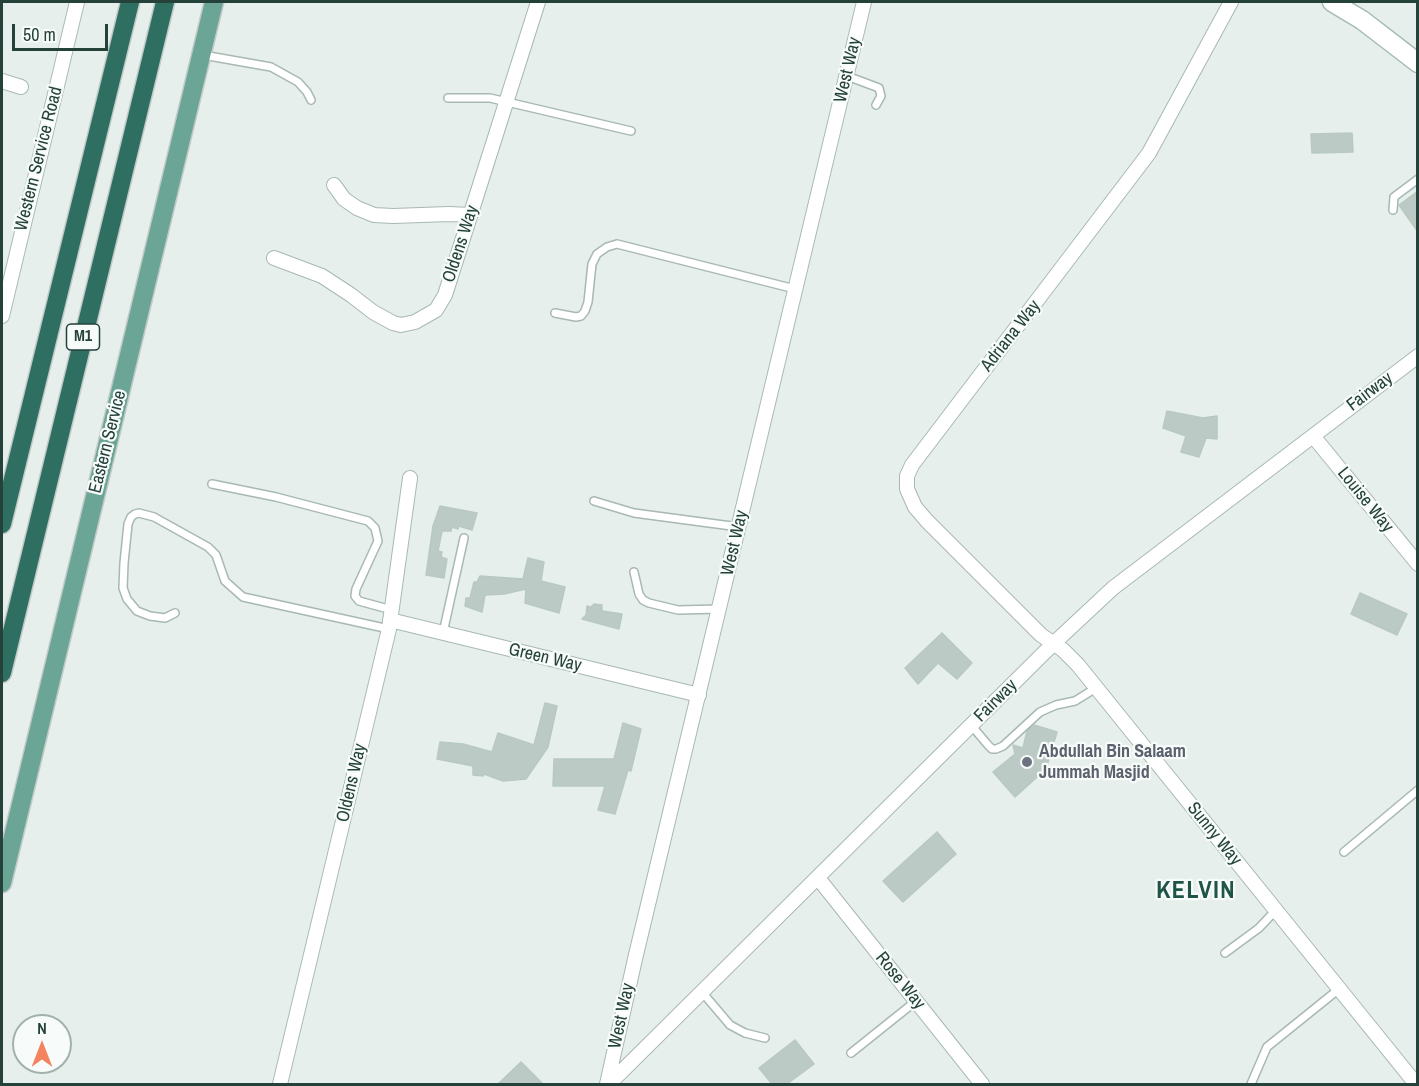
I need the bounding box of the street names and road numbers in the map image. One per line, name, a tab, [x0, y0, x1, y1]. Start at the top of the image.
street label: West Way	[830, 35, 866, 105]
street label: Western Service Road	[11, 84, 67, 234]
street label: Oldens Way	[438, 203, 484, 285]
street label: Adriana Way	[976, 296, 1046, 376]
road number: M1	[66, 324, 100, 350]
street label: Fairway	[1343, 368, 1397, 416]
street label: Eastern Service	[85, 388, 131, 496]
street label: Louise Way	[1332, 463, 1398, 537]
street label: West Way	[717, 508, 753, 578]
street label: Green Way	[506, 639, 584, 677]
street label: Fairway	[970, 675, 1022, 727]
street label: Oldens Way	[332, 742, 372, 824]
street label: Sunny Way	[1182, 798, 1246, 870]
street label: Rose Way	[870, 948, 930, 1014]
street label: West Way	[605, 981, 639, 1051]

